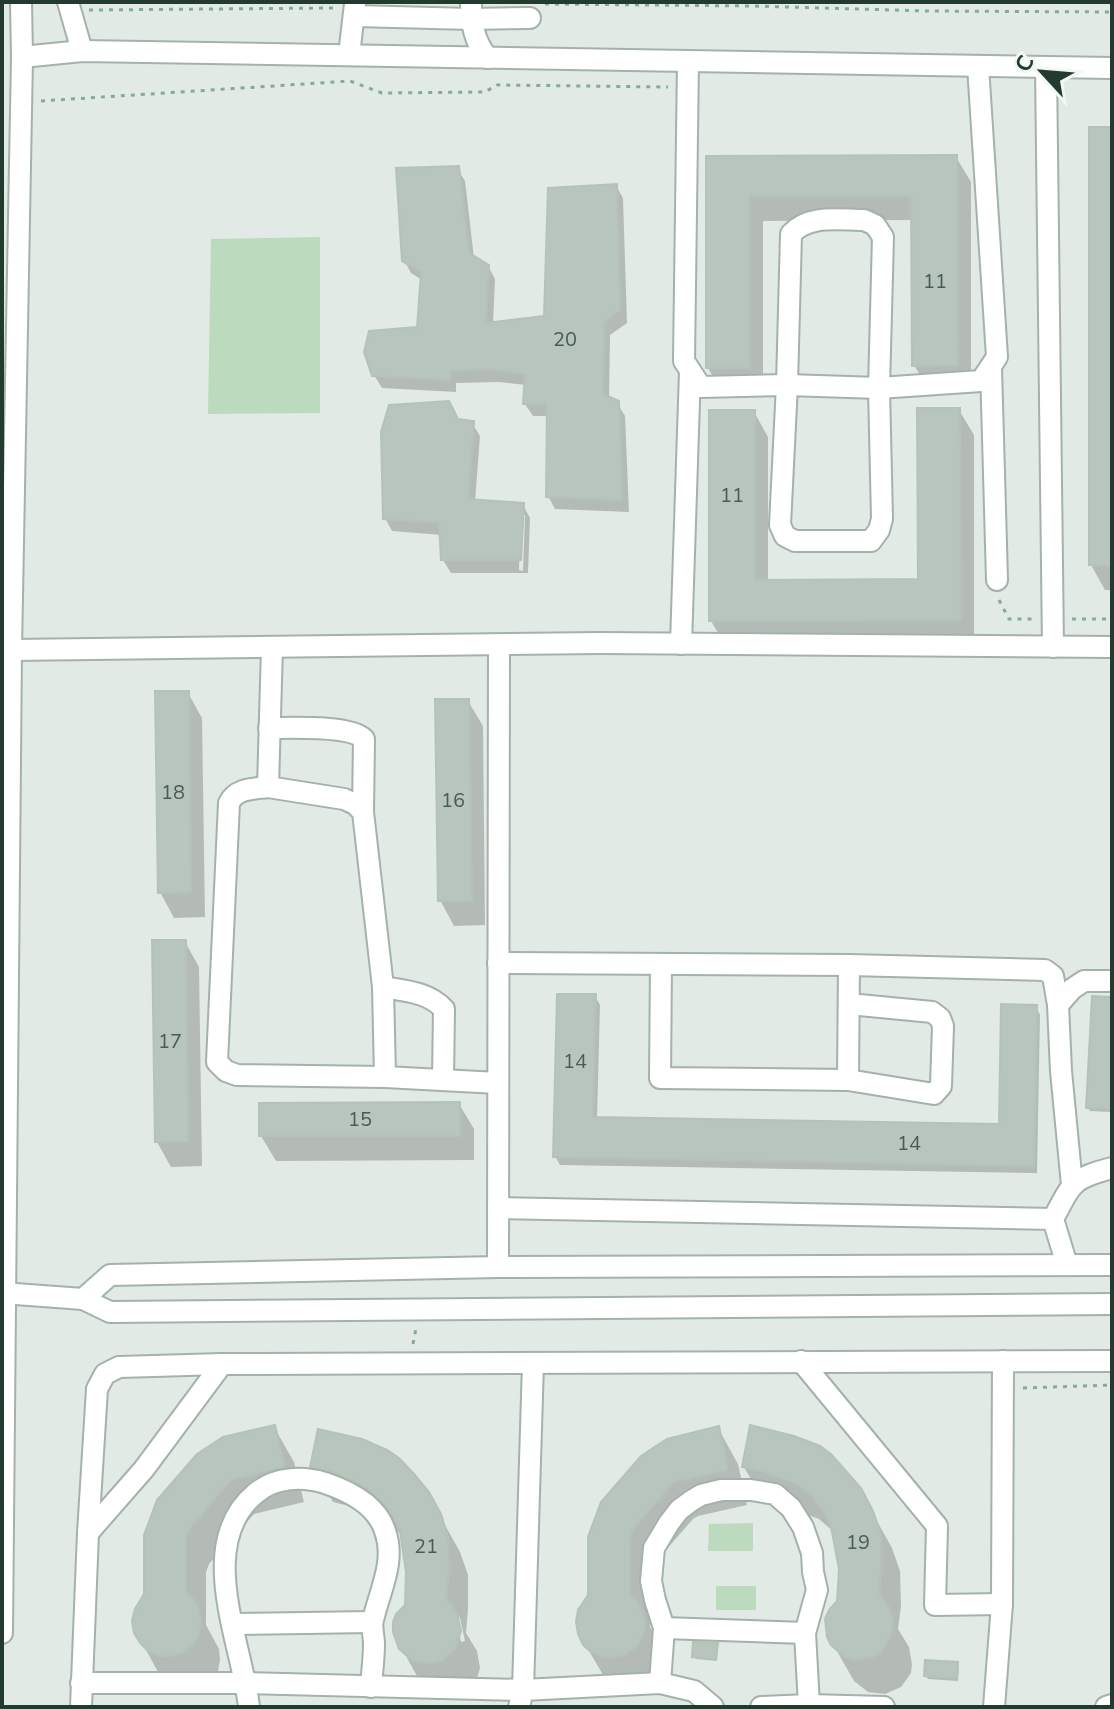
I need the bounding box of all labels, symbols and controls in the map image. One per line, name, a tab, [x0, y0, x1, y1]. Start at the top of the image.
north arrow	[1002, 32, 1082, 112]
text: С	[1008, 50, 1042, 77]
house number: 11	[923, 268, 947, 295]
house number: 20	[553, 326, 577, 353]
house number: 11	[720, 482, 744, 509]
house number: 18	[161, 779, 185, 806]
house number: 16	[441, 787, 465, 814]
house number: 17	[158, 1028, 182, 1055]
house number: 14	[563, 1048, 587, 1075]
house number: 15	[348, 1106, 372, 1133]
house number: 14	[897, 1130, 921, 1157]
house number: 19	[846, 1529, 870, 1556]
house number: 21	[414, 1533, 438, 1560]

